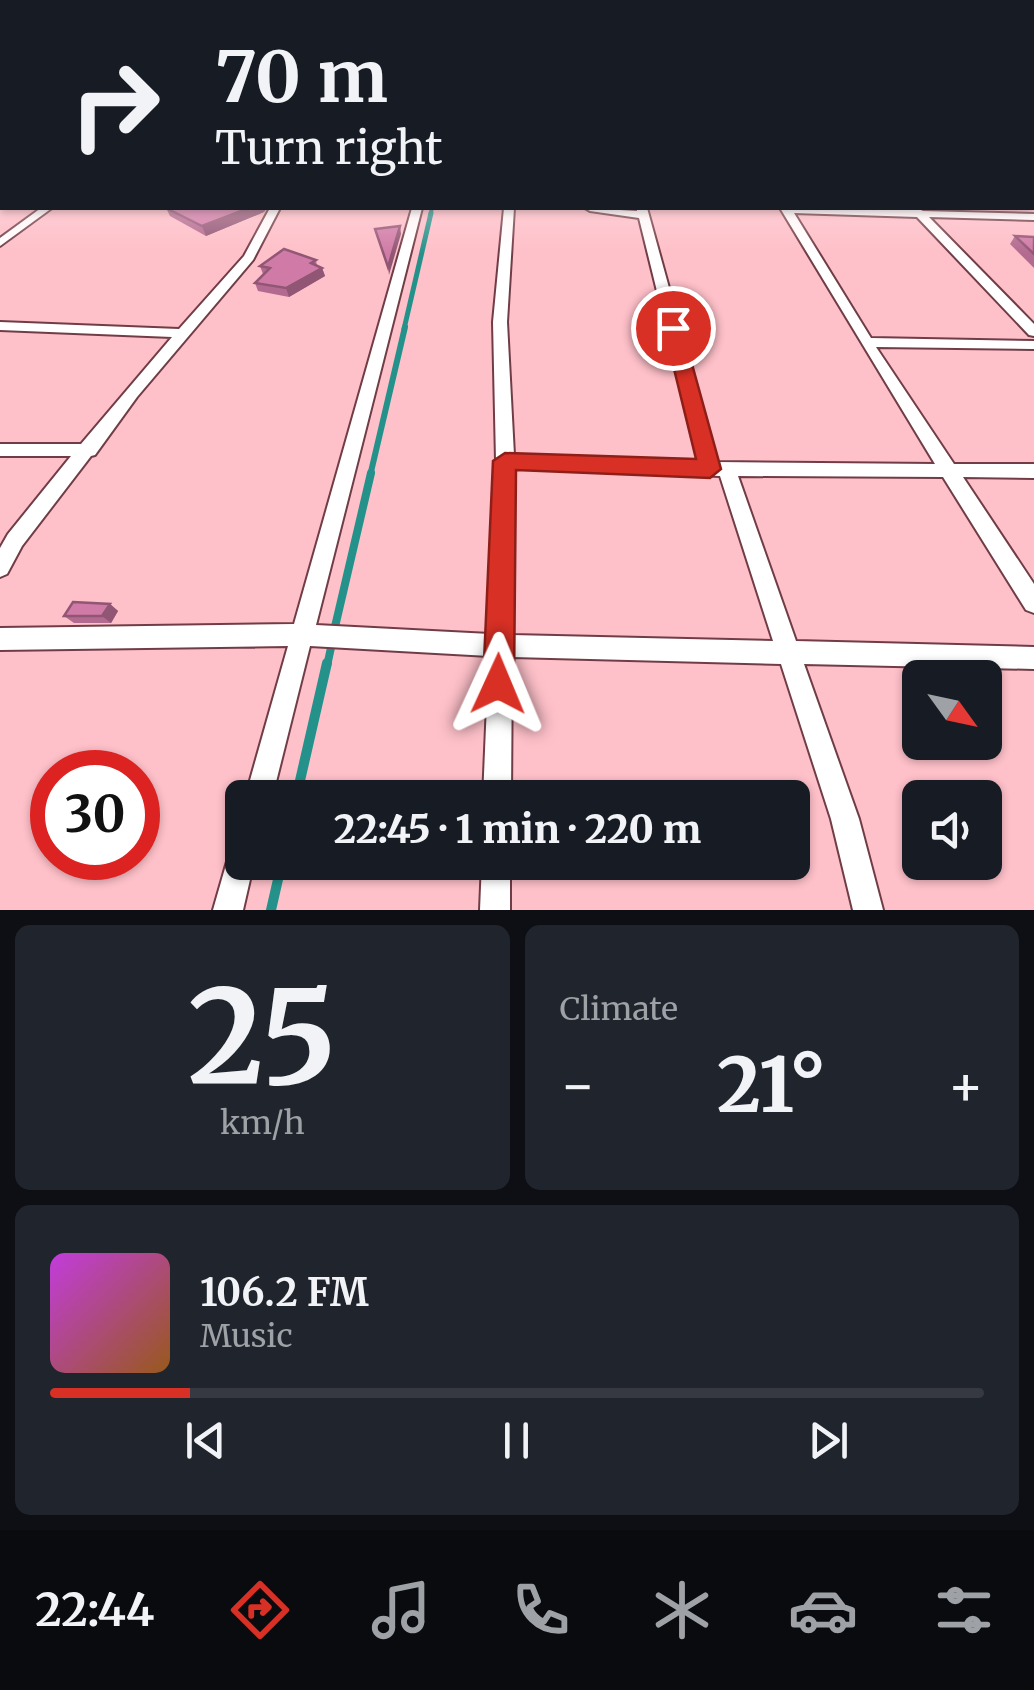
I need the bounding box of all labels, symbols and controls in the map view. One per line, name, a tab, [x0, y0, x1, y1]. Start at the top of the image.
text: 70 m	[215, 33, 388, 121]
icon: right	[50, 40, 180, 170]
text: Turn right	[215, 120, 443, 176]
pin	[631, 286, 716, 371]
icon: arrive	[646, 301, 701, 356]
position arrow	[446, 632, 550, 736]
north arrow	[902, 660, 1002, 760]
map controls	[902, 660, 1002, 880]
speed limit sign: 30	[30, 750, 160, 880]
button: sound	[902, 780, 1002, 880]
text: 22:45 · 1 min · 220 m	[334, 806, 701, 853]
text: 25	[188, 956, 337, 1119]
text: Climate	[560, 989, 678, 1029]
text: 21°	[717, 1038, 826, 1132]
text: −	[560, 1051, 596, 1120]
text: +	[947, 1051, 984, 1120]
text: km/h	[220, 1103, 305, 1143]
text: 106.2 FM	[200, 1269, 369, 1316]
text: Music	[200, 1316, 293, 1356]
icon: previous	[178, 1413, 233, 1468]
icon: pause	[489, 1413, 544, 1468]
icon: next	[801, 1413, 856, 1468]
icon: directions	[225, 1575, 295, 1645]
icon: music	[366, 1575, 436, 1645]
icon: phone	[506, 1575, 576, 1645]
icon: climate	[647, 1575, 717, 1645]
icon: car	[788, 1575, 858, 1645]
icon: filters	[929, 1575, 999, 1645]
text: 22:44	[35, 1582, 154, 1638]

